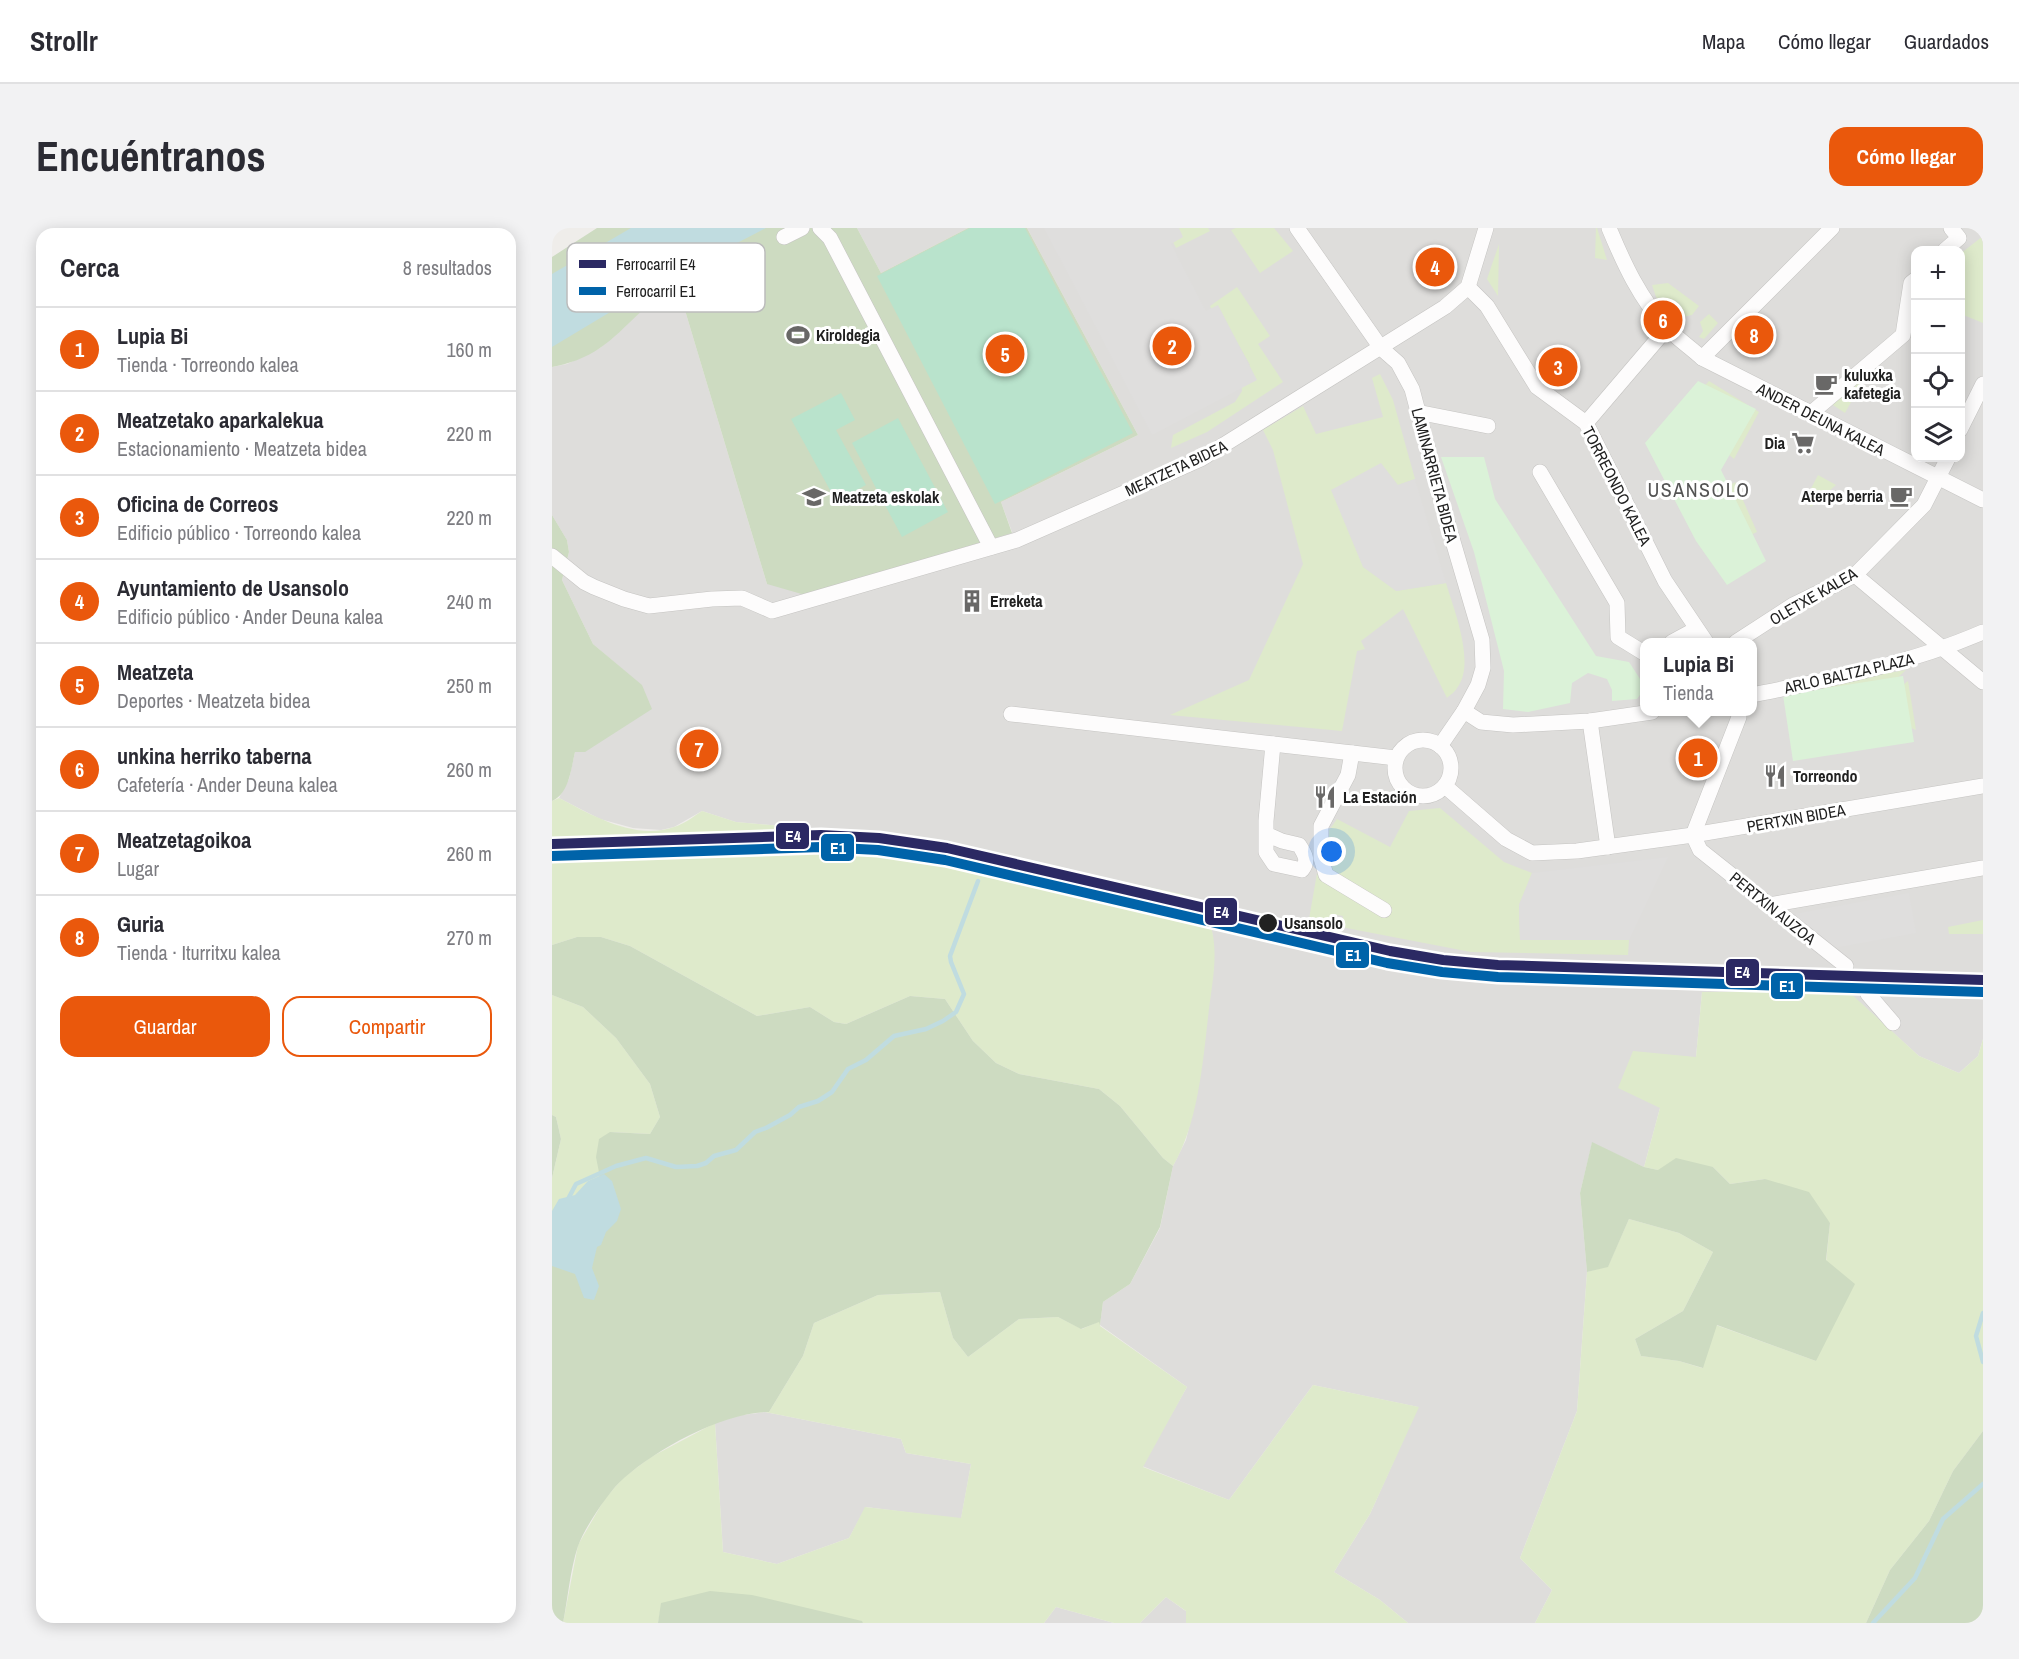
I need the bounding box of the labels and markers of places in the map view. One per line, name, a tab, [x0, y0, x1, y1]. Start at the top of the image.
pin: 4	[1416, 244, 1454, 290]
pin: 6	[1644, 298, 1682, 343]
pin: 8	[1734, 312, 1774, 358]
sports icon: Kiroldegia	[785, 322, 811, 348]
place label: Kiroldegia	[816, 324, 881, 346]
pin: 2	[1152, 324, 1192, 368]
pin: 5	[986, 332, 1024, 376]
pin: 3	[1538, 344, 1578, 390]
place label: kuluxka kafetegia	[1844, 364, 1902, 404]
cafe icon: kuluxka kafetegia	[1813, 371, 1839, 397]
supermarket icon: Dia	[1790, 430, 1816, 456]
place label: Dia	[1765, 432, 1786, 454]
cafe icon: Aterpe berria	[1888, 483, 1914, 509]
school or university icon: Meatzeta eskolak	[801, 484, 827, 510]
place label: Aterpe berria	[1801, 485, 1884, 507]
place label: Meatzeta eskolak	[832, 486, 940, 508]
building icon: Erreketa	[959, 588, 985, 614]
place label: Erreketa	[990, 590, 1043, 612]
pin: 7	[680, 726, 718, 772]
pin: 1	[1678, 736, 1718, 780]
restaurant icon: Torreondo	[1762, 763, 1788, 789]
place label: Torreondo	[1793, 765, 1858, 787]
restaurant icon: La Estación	[1312, 784, 1338, 810]
place label: La Estación	[1343, 786, 1417, 808]
marker: Usansolo	[1257, 912, 1279, 934]
place label: Usansolo	[1284, 912, 1343, 934]

